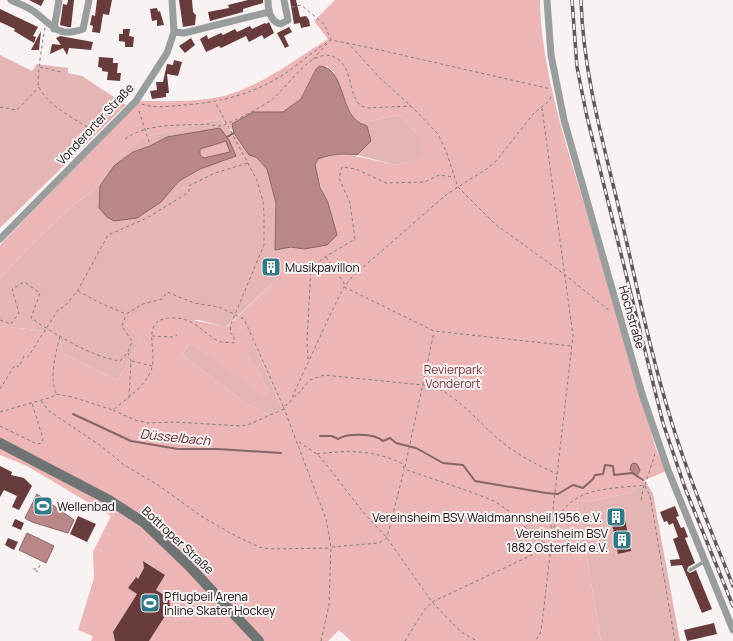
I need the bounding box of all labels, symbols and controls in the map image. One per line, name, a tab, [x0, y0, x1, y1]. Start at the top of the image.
street label: Vonderorter Straße	[53, 79, 137, 169]
building icon: Musikpavillon	[260, 256, 282, 278]
place label: Musikpavillon	[285, 259, 360, 276]
street label: Hochstraße	[615, 283, 649, 351]
park label: Revierpark Vonderort	[424, 361, 483, 392]
water label: Düsselbach	[139, 424, 212, 450]
sports icon: Wellenbad	[32, 495, 54, 517]
place label: Wellenbad	[57, 498, 115, 515]
street label: Bottroper Straße	[138, 502, 218, 578]
building icon: Vereinsheim BSV Waidmannsheil 1956 e.V.	[605, 506, 627, 528]
place label: Vereinsheim BSV Waidmannsheil 1956 e.V.	[372, 509, 602, 526]
place label: Vereinsheim BSV 1882 Osterfeld e.V.	[507, 525, 609, 556]
building icon: Vereinsheim BSV 1882 Osterfeld e.V.	[611, 529, 633, 551]
place label: Pflugbeil Arena Inline Skater Hockey	[164, 588, 276, 619]
sports icon: Pflugbeil Arena Inline Skater Hockey	[139, 592, 161, 614]

